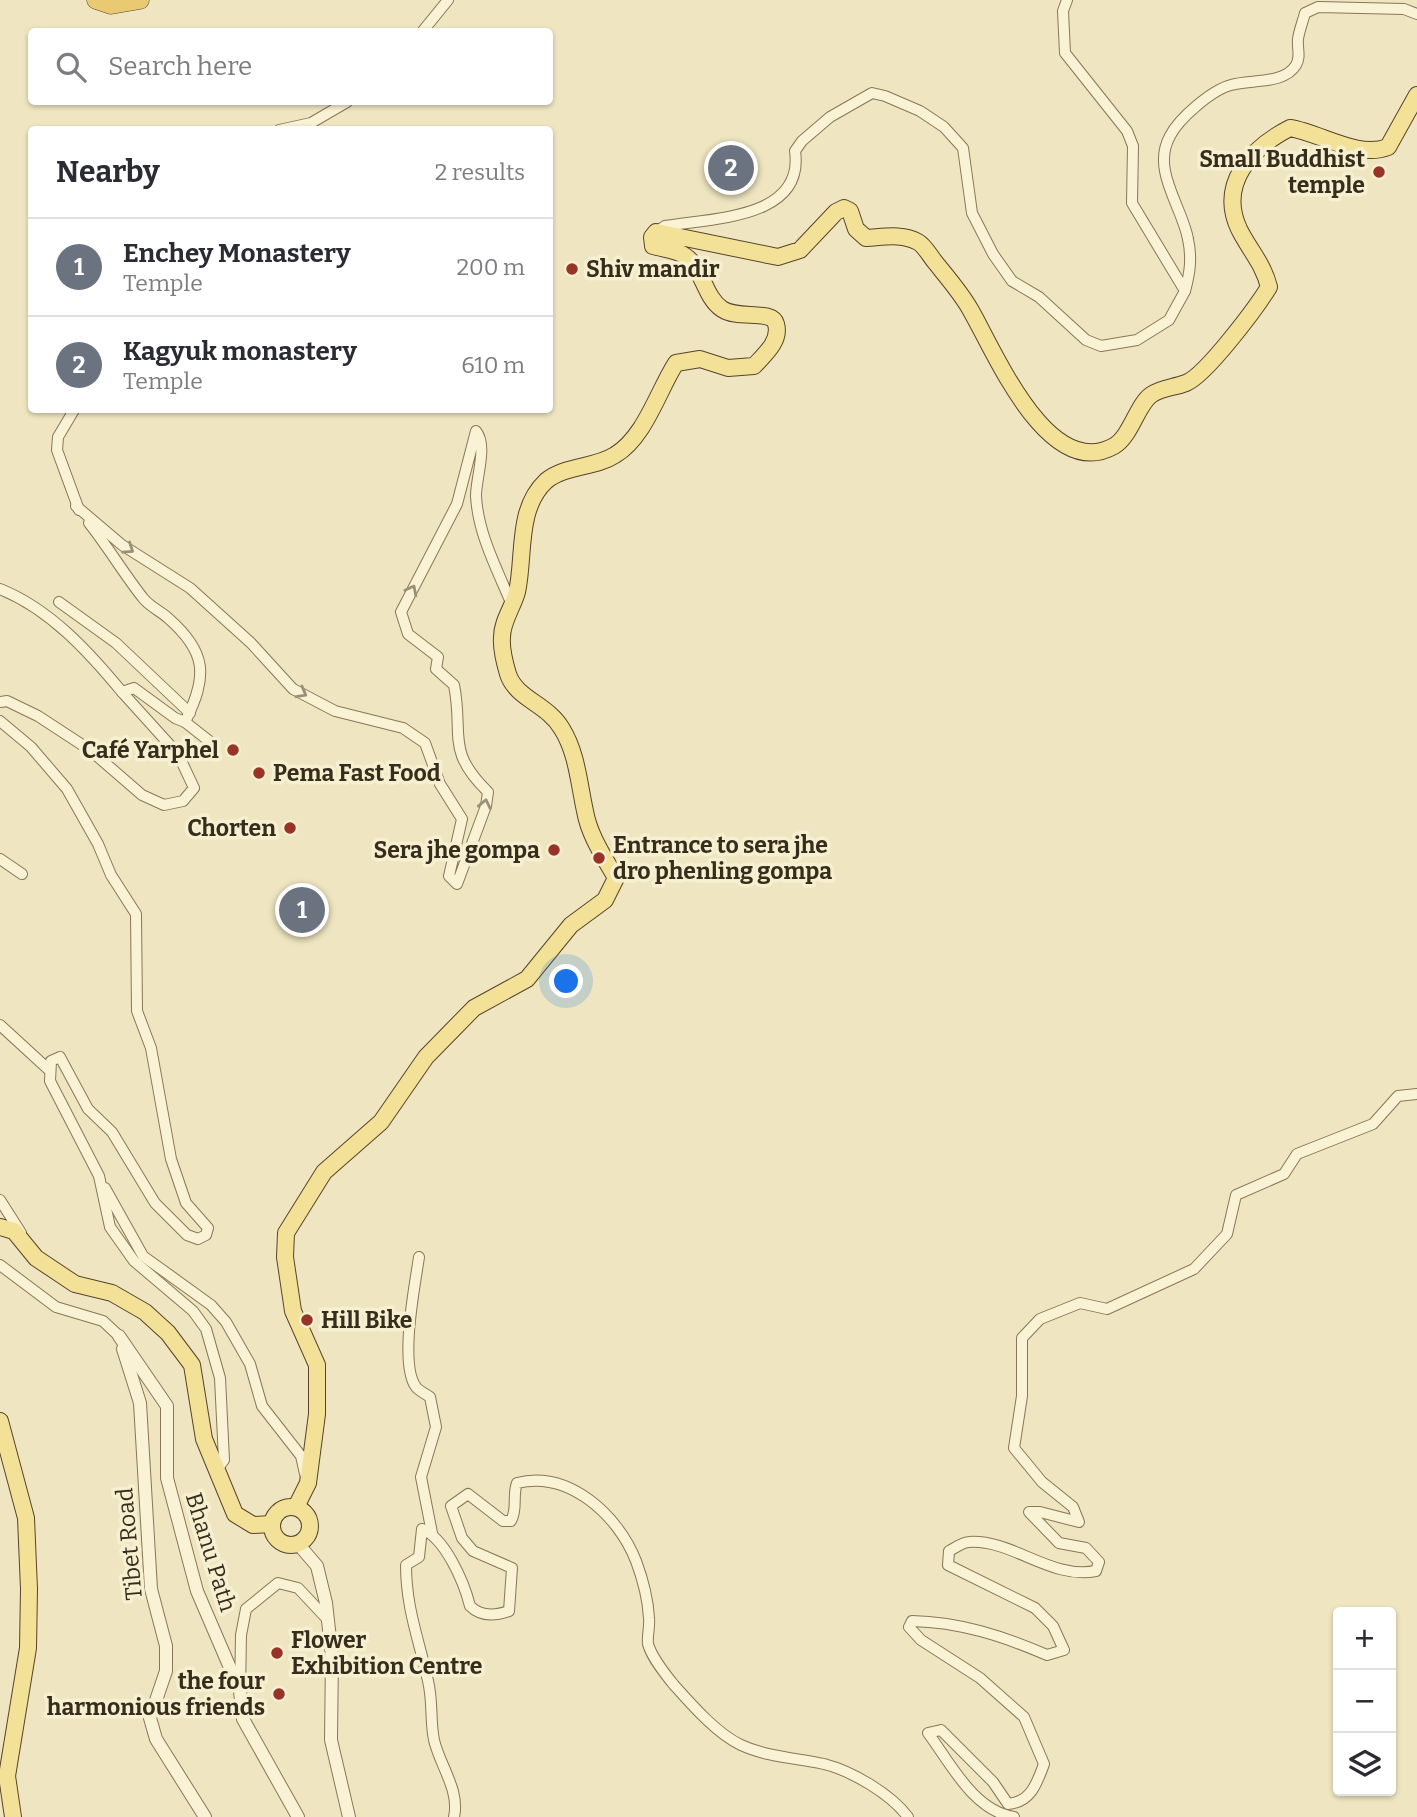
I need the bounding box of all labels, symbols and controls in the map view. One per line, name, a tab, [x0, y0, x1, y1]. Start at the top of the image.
search box	[28, 28, 553, 105]
icon: search	[52, 48, 90, 86]
text: Search here	[108, 51, 252, 82]
pin: 2	[708, 142, 754, 194]
place label: Small Buddhist temple	[1199, 145, 1365, 199]
text: Nearby	[56, 154, 160, 190]
text: 2 results	[435, 158, 525, 186]
marker: Small Buddhist temple	[1371, 164, 1387, 180]
text: Enchey Monastery	[123, 238, 351, 269]
text: 1	[74, 253, 84, 281]
text: 200 m	[456, 253, 525, 281]
place label: Shiv mandir	[586, 255, 720, 283]
marker: Shiv mandir	[564, 261, 580, 277]
text: Temple	[123, 269, 203, 297]
text: Kagyuk monastery	[123, 336, 357, 367]
text: 2	[73, 351, 85, 379]
text: 610 m	[461, 351, 525, 379]
text: Temple	[123, 367, 203, 395]
one-way arrow	[121, 541, 134, 554]
one-way arrow	[404, 585, 418, 598]
one-way arrow	[295, 685, 308, 699]
place label: Café Yarphel	[82, 736, 219, 764]
marker: Café Yarphel	[225, 742, 241, 758]
place label: Pema Fast Food	[273, 759, 441, 787]
marker: Pema Fast Food	[251, 765, 267, 781]
one-way arrow	[477, 798, 491, 810]
place label: Chorten	[187, 814, 276, 842]
marker: Chorten	[282, 820, 298, 836]
place label: Entrance to sera jhe dro phenling gompa	[613, 831, 832, 885]
place label: Sera jhe gompa	[374, 836, 540, 864]
marker: Sera jhe gompa	[546, 842, 562, 858]
marker: Entrance to sera jhe dro phenling gompa	[591, 850, 607, 866]
pin: 1	[279, 884, 325, 936]
your location	[549, 964, 583, 998]
place label: Hill Bike	[321, 1306, 412, 1334]
marker: Hill Bike	[299, 1312, 315, 1328]
street label: Tibet Road	[110, 1486, 148, 1601]
street label: Bhanu Path	[180, 1489, 242, 1615]
map controls	[1333, 1607, 1396, 1796]
button: +	[1333, 1607, 1396, 1670]
place label: Flower Exhibition Centre	[291, 1626, 482, 1680]
marker: Flower Exhibition Centre	[269, 1645, 285, 1661]
place label: the four harmonious friends	[47, 1667, 265, 1721]
button: −	[1333, 1670, 1396, 1733]
marker: the four harmonious friends	[271, 1686, 287, 1702]
button: layers	[1333, 1733, 1396, 1796]

